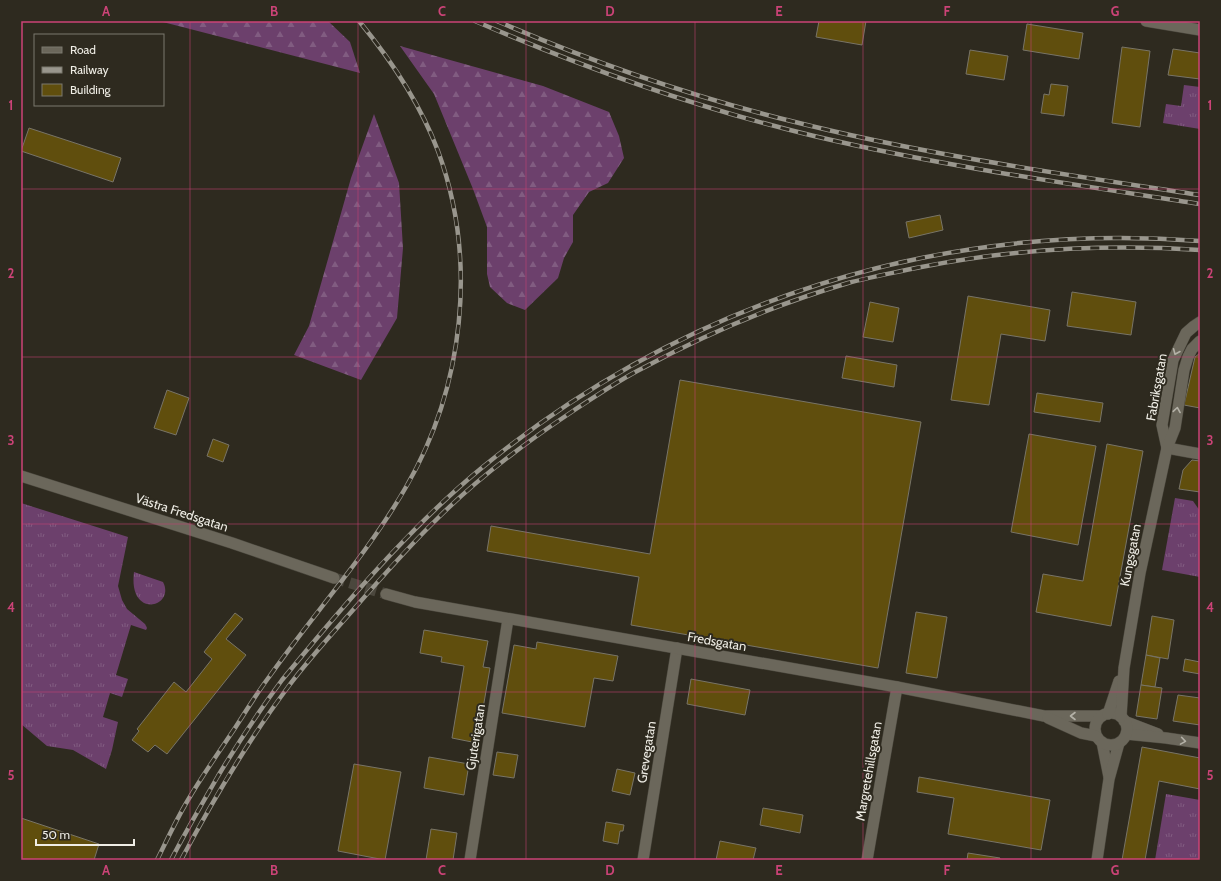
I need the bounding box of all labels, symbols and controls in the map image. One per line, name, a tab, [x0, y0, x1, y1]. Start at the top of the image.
text: A	[102, 3, 111, 19]
text: B	[270, 3, 278, 19]
text: C	[438, 3, 446, 19]
text: D	[605, 3, 615, 19]
text: E	[775, 3, 783, 19]
text: F	[944, 3, 951, 19]
text: G	[1111, 3, 1120, 19]
legend	[34, 34, 164, 106]
text: Road	[70, 42, 96, 57]
text: Railway	[70, 62, 108, 77]
text: Building	[70, 82, 112, 97]
text: 1	[9, 97, 13, 113]
text: 1	[1208, 97, 1212, 113]
text: 2	[8, 265, 15, 281]
text: 2	[1207, 265, 1214, 281]
one-way arrow	[1173, 348, 1181, 355]
street label: Fabriksgatan	[1142, 352, 1170, 422]
one-way arrow	[1172, 407, 1181, 414]
text: 3	[7, 432, 15, 448]
text: 3	[1206, 432, 1214, 448]
street label: Västra Fredsgatan	[134, 489, 230, 535]
street label: Kungsgatan	[1116, 522, 1144, 588]
text: 4	[7, 599, 15, 615]
text: 4	[1206, 599, 1214, 615]
street label: Fredsgatan	[686, 628, 748, 654]
street label: Gjuterigatan	[462, 703, 489, 771]
one-way arrow	[1070, 712, 1076, 720]
street label: Grevegatan	[633, 720, 659, 784]
street label: Margretehillsgatan	[851, 720, 885, 822]
one-way arrow	[1180, 736, 1186, 744]
text: 5	[8, 767, 15, 783]
text: 5	[1207, 767, 1214, 783]
scale bar	[36, 821, 134, 847]
text: 50 m	[42, 827, 70, 842]
text: A	[102, 862, 111, 878]
text: B	[270, 862, 278, 878]
text: C	[438, 862, 446, 878]
text: D	[605, 862, 615, 878]
text: E	[775, 862, 783, 878]
text: F	[944, 862, 951, 878]
text: G	[1111, 862, 1120, 878]

